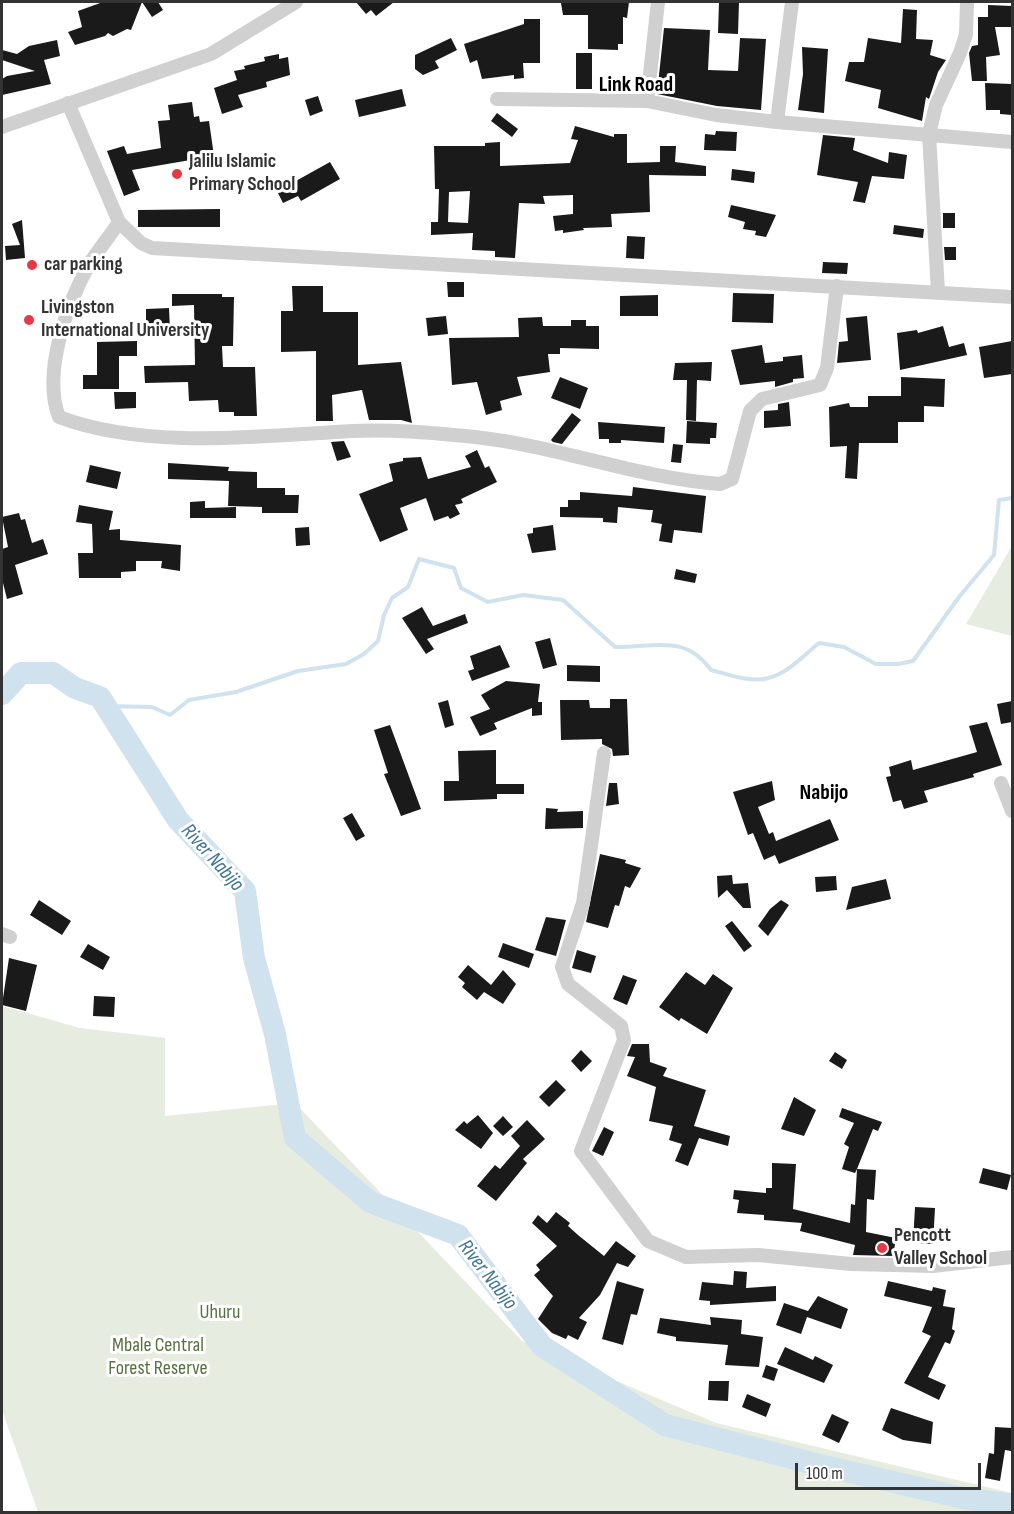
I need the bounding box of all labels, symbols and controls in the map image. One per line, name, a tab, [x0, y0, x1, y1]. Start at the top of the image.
district label: Link Road	[599, 72, 673, 98]
place label: Jalilu Islamic Primary School	[189, 150, 295, 197]
marker: Jalilu Islamic Primary School	[170, 167, 184, 181]
place label: car parking	[44, 253, 123, 277]
marker: car parking	[25, 258, 39, 272]
place label: Livingston International University	[41, 296, 209, 343]
marker: Livingston International University	[22, 313, 36, 327]
district label: Nabijo	[800, 780, 848, 806]
water label: River Nabijo	[175, 819, 249, 897]
place label: Pencott Valley School	[894, 1224, 987, 1271]
water label: River Nabijo	[452, 1235, 522, 1315]
marker: Pencott Valley School	[875, 1241, 889, 1255]
park label: Uhuru	[200, 1301, 240, 1325]
park label: Mbale Central Forest Reserve	[108, 1334, 208, 1381]
scale bar	[798, 1451, 984, 1489]
text: 100 m	[806, 1463, 843, 1484]

